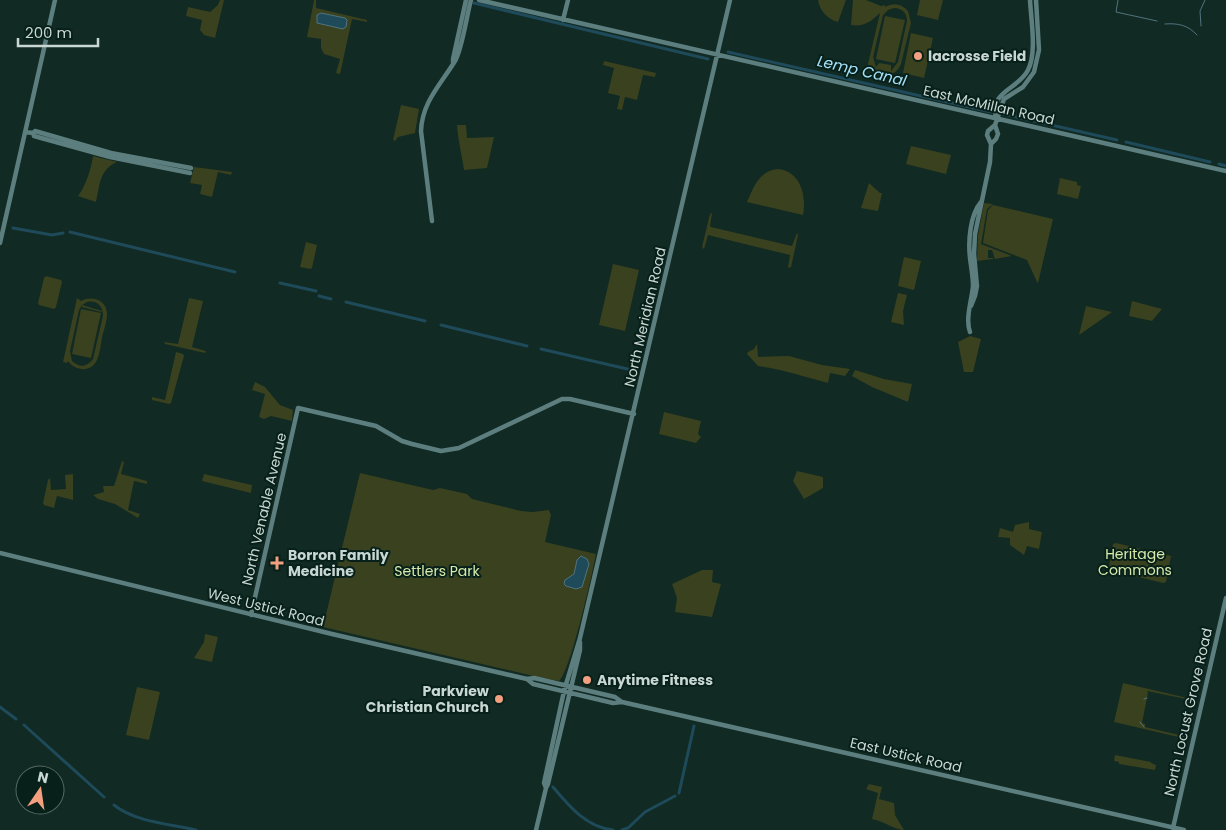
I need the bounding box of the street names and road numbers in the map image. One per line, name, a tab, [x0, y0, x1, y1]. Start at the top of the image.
street label: East McMillan Road	[921, 80, 1057, 130]
street label: North Meridian Road	[619, 245, 671, 389]
street label: North Venable Avenue	[237, 430, 291, 587]
street label: West Ustick Road	[206, 583, 326, 631]
street label: North Locust Grove Road	[1159, 626, 1217, 798]
street label: East Ustick Road	[848, 732, 964, 778]

